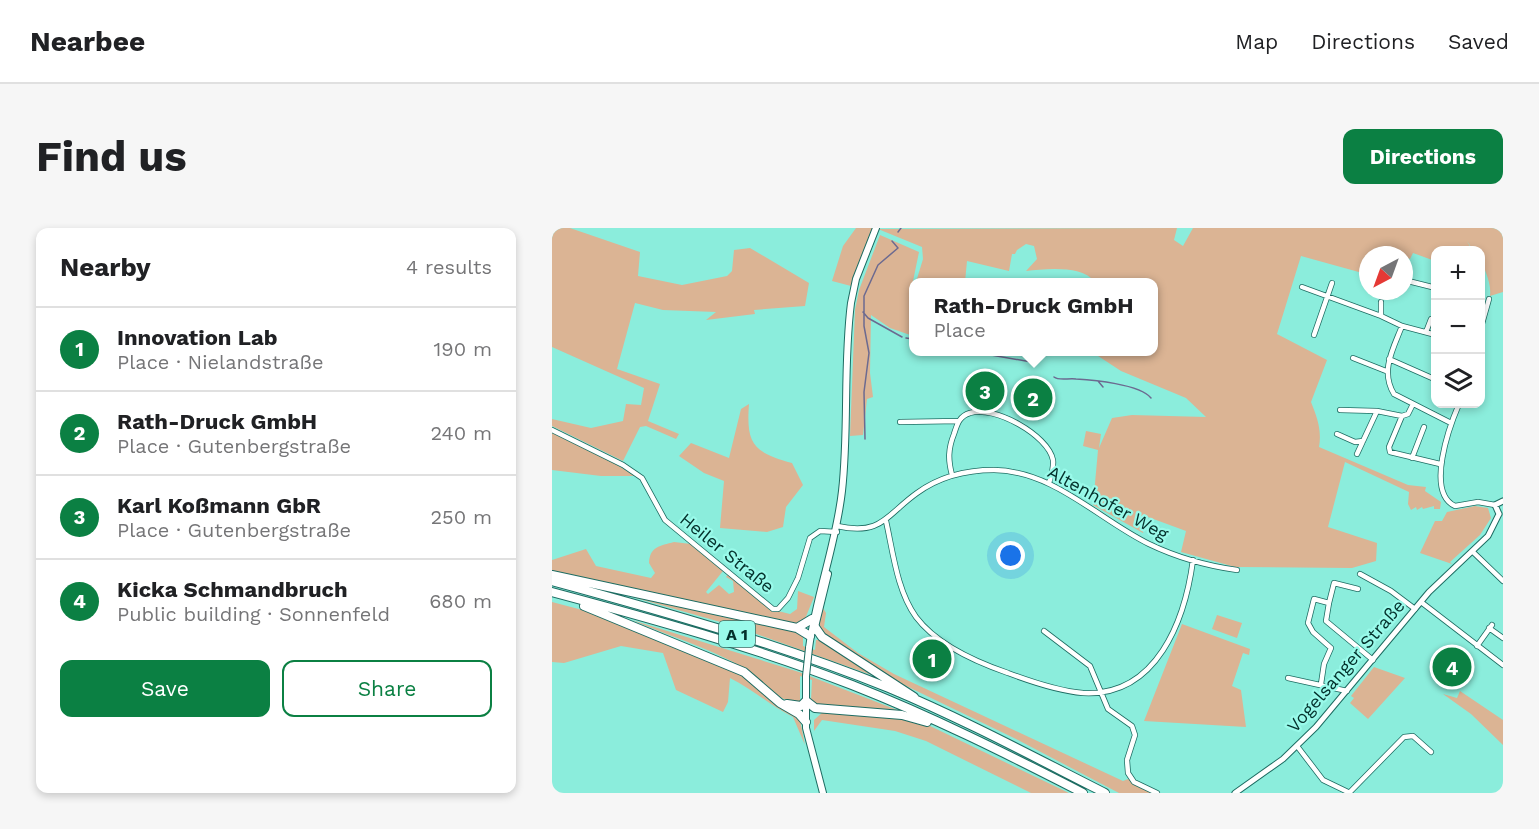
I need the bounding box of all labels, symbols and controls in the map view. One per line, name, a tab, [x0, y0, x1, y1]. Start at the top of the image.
text: Nearbee	[30, 25, 145, 58]
text: Map	[1235, 29, 1278, 54]
text: Directions	[1311, 29, 1415, 54]
text: Saved	[1448, 29, 1509, 54]
button: Directions	[1343, 129, 1503, 184]
text: Find us	[36, 132, 187, 181]
north arrow	[1359, 246, 1413, 300]
map controls	[1431, 246, 1485, 408]
button: +	[1431, 246, 1485, 300]
text: Nearby	[60, 252, 151, 282]
text: 4 results	[406, 255, 492, 279]
popup	[909, 278, 1158, 356]
text: Rath-Druck GmbH	[933, 293, 1134, 318]
button: −	[1431, 300, 1485, 354]
text: Place	[933, 318, 986, 342]
text: Innovation Lab	[117, 325, 278, 350]
text: 1	[75, 337, 84, 361]
text: 190 m	[434, 337, 492, 361]
text: Place · Nielandstraße	[117, 350, 323, 374]
button: layers	[1431, 354, 1485, 408]
pin: 3	[966, 368, 1004, 414]
pin: 2	[1014, 376, 1052, 420]
text: Rath-Druck GmbH	[117, 409, 317, 434]
text: 2	[74, 421, 85, 445]
text: 240 m	[430, 421, 492, 445]
text: Place · Gutenbergstraße	[117, 434, 351, 458]
street label: Altenhofer Weg	[1044, 461, 1172, 545]
text: Karl Koßmann GbR	[117, 493, 321, 518]
text: 3	[74, 505, 85, 529]
text: 250 m	[430, 505, 492, 529]
street label: Heiler Straße	[676, 508, 779, 597]
text: Place · Gutenbergstraße	[117, 518, 351, 542]
your location	[996, 541, 1025, 570]
text: Kicka Schmandbruch	[117, 577, 348, 602]
text: 4	[73, 589, 86, 613]
text: 680 m	[429, 589, 492, 613]
street label: Vogelsanger Straße	[1282, 595, 1409, 736]
text: Public building · Sonnenfeld	[117, 602, 390, 626]
road number: A 1	[719, 621, 755, 647]
pin: 1	[912, 636, 952, 682]
pin: 4	[1432, 644, 1472, 690]
button: Save	[60, 660, 270, 717]
button: Share	[282, 660, 492, 717]

